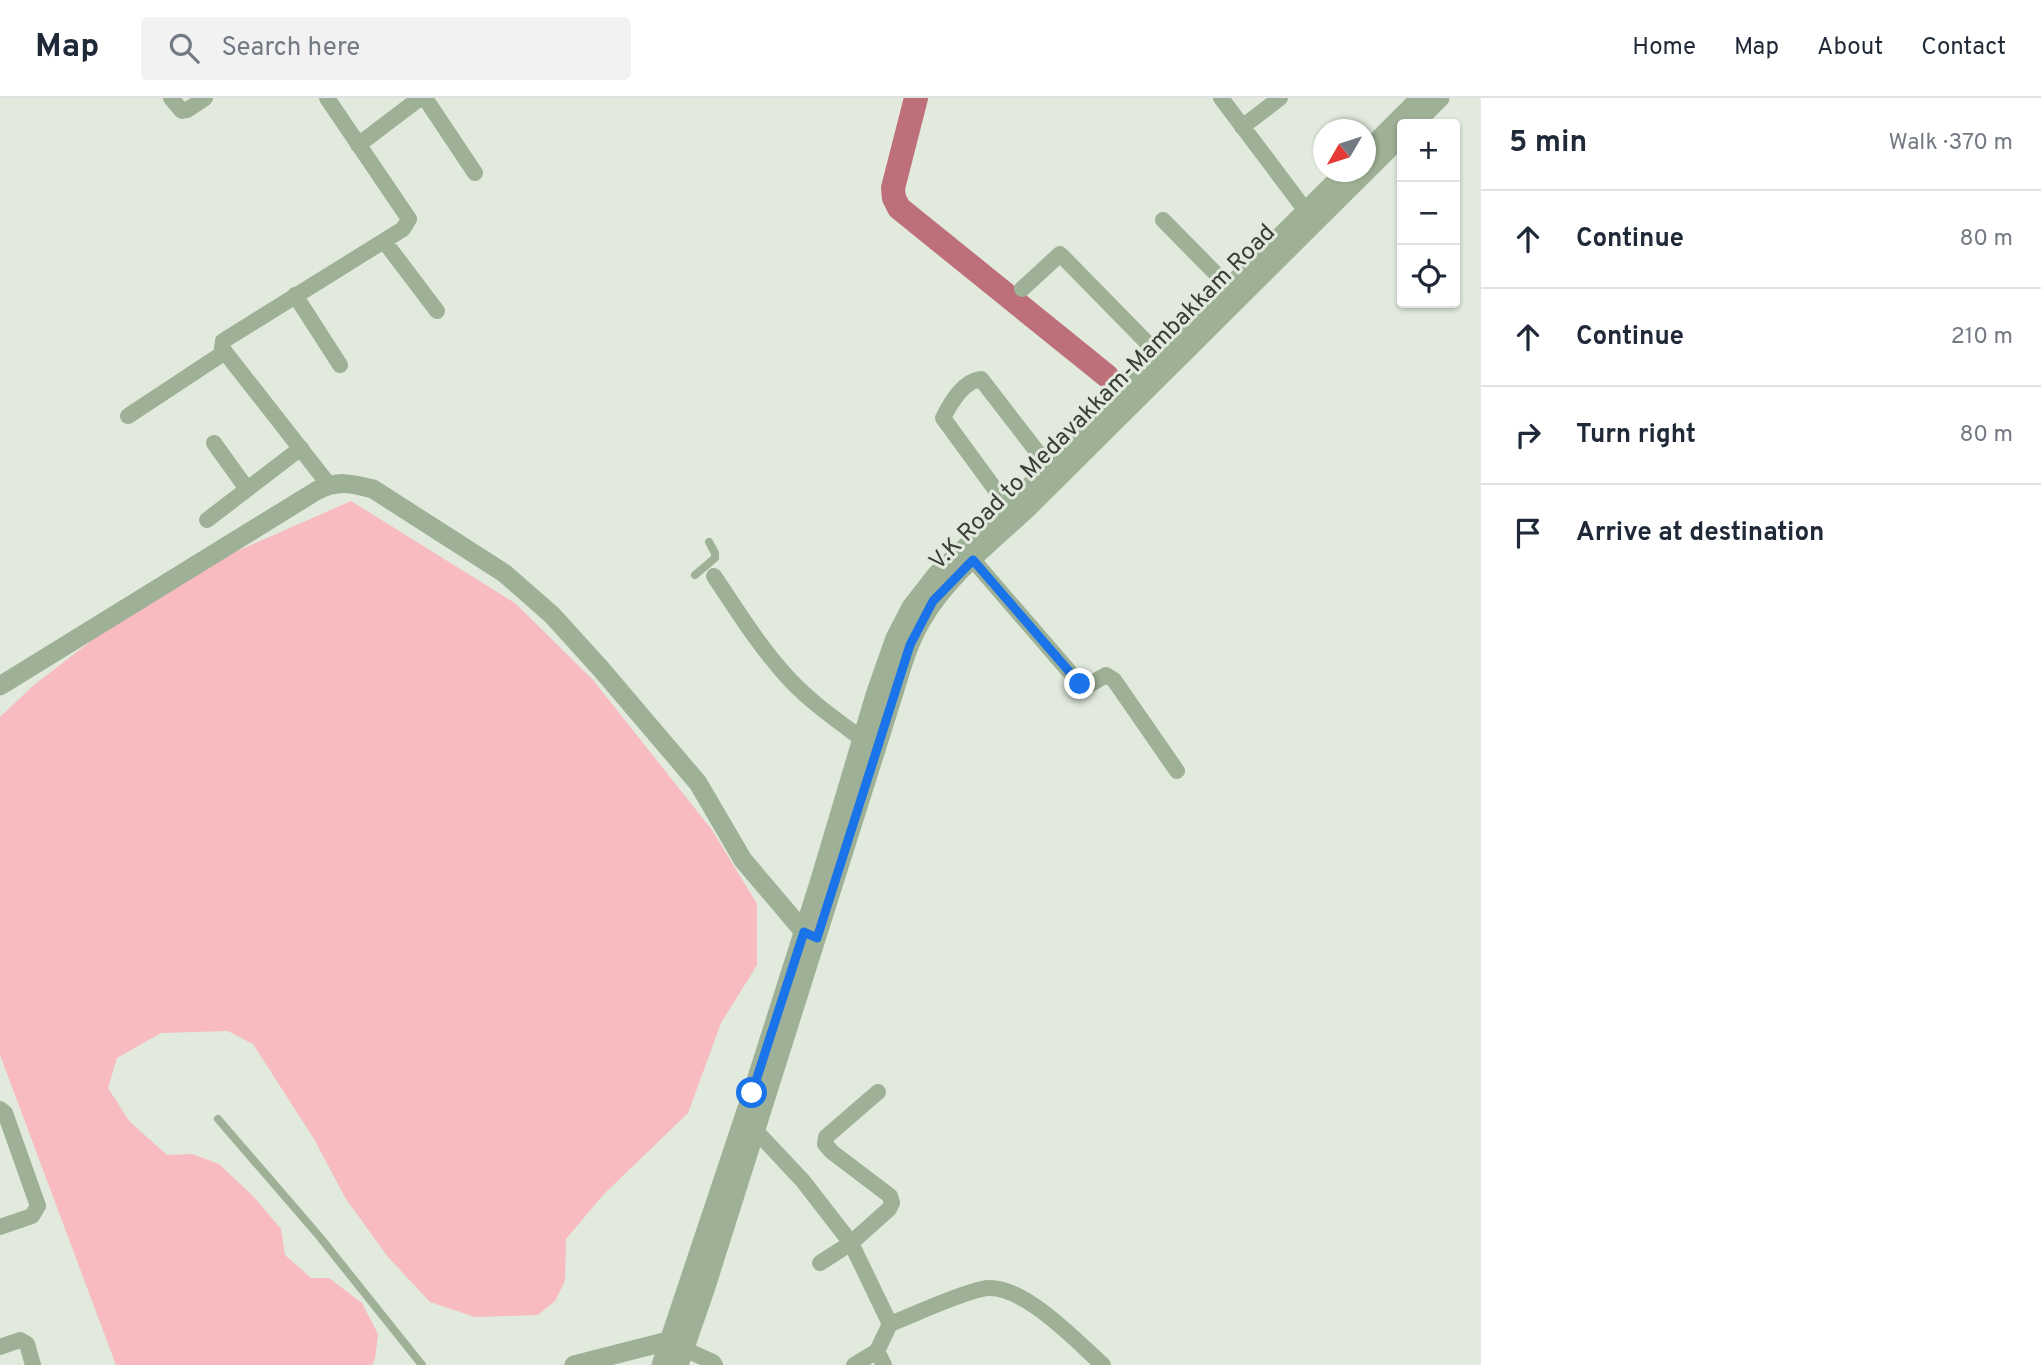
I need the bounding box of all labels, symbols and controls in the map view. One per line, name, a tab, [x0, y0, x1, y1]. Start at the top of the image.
search box	[141, 17, 631, 80]
text: Map	[35, 27, 99, 69]
icon: search	[165, 29, 203, 67]
text: Search here	[221, 32, 360, 65]
text: Home	[1632, 33, 1696, 63]
text: Map	[1734, 33, 1779, 63]
text: About	[1817, 33, 1883, 63]
text: Contact	[1921, 33, 2006, 63]
north arrow	[1313, 119, 1376, 182]
map controls	[1397, 119, 1460, 308]
button: +	[1397, 119, 1460, 182]
text: 5 min	[1509, 125, 1587, 162]
text: Walk · 370 m	[1889, 129, 2013, 158]
button: −	[1397, 182, 1460, 245]
street label: V.K Road to Medavakkam-Mambakkam Road	[924, 219, 1282, 577]
icon: ahead	[1509, 220, 1547, 258]
text: Continue	[1576, 223, 1684, 256]
text: 80 m	[1960, 225, 2013, 254]
button: locate	[1397, 245, 1460, 308]
icon: ahead	[1509, 318, 1547, 356]
text: Continue	[1576, 321, 1684, 354]
text: 210 m	[1951, 323, 2013, 352]
icon: right	[1509, 416, 1547, 454]
text: Turn right	[1576, 419, 1696, 452]
text: 80 m	[1960, 421, 2013, 450]
icon: arrive	[1509, 514, 1547, 552]
text: Arrive at destination	[1576, 517, 1824, 550]
route end	[1064, 668, 1095, 699]
route start	[736, 1077, 767, 1108]

